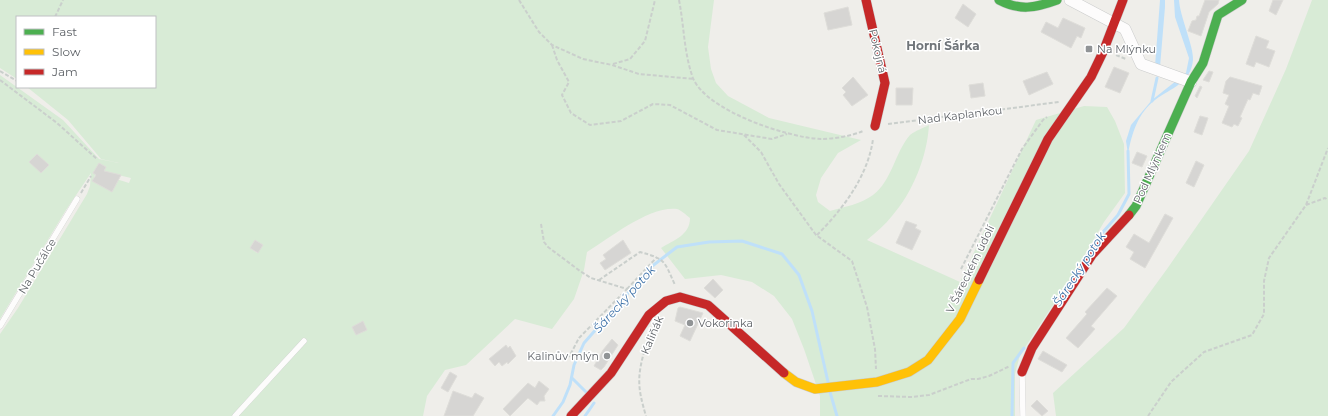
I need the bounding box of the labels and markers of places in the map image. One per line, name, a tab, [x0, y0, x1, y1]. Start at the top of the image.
place label: Na Mlýnku	[1097, 42, 1156, 56]
marker: Na Mlýnku	[1084, 44, 1094, 54]
place label: Vokorinka	[698, 316, 753, 330]
marker: Vokorinka	[685, 318, 695, 328]
place label: Kalinův mlýn	[527, 349, 599, 363]
marker: Kalinův mlýn	[602, 351, 612, 361]

